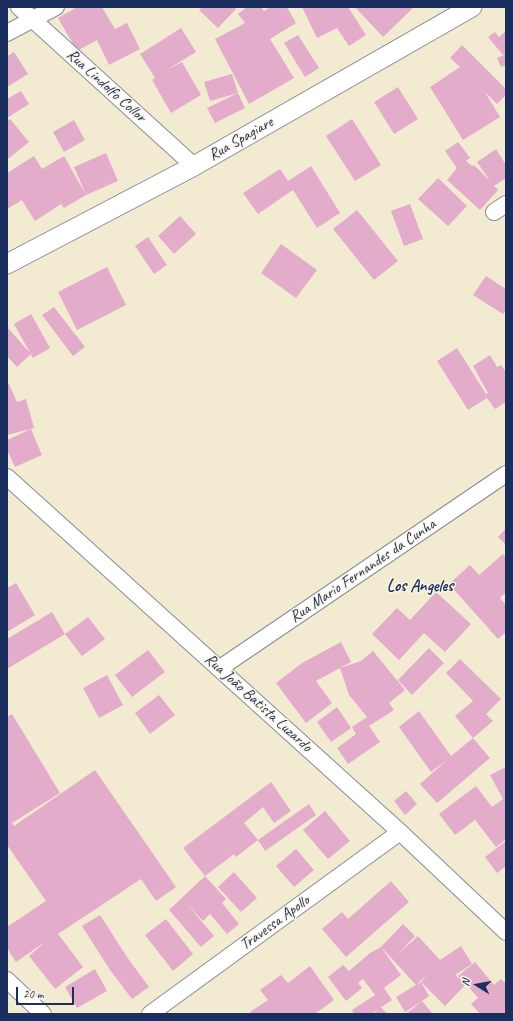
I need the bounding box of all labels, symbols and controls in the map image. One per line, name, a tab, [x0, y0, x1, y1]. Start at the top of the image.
street label: Rua Lindolfo Collor	[62, 45, 150, 127]
street label: Rua Spagiare	[205, 113, 277, 165]
street label: Rua Mario Fernandes da Cunha	[286, 515, 440, 627]
district label: Los Angeles	[387, 577, 453, 597]
street label: Rua João Batista Luzardo	[200, 650, 316, 756]
street label: Travessa Apollo	[236, 891, 314, 955]
north arrow	[457, 965, 497, 1005]
text: N	[458, 978, 473, 987]
scale bar	[18, 979, 76, 1005]
text: 20 m	[23, 986, 43, 1002]

